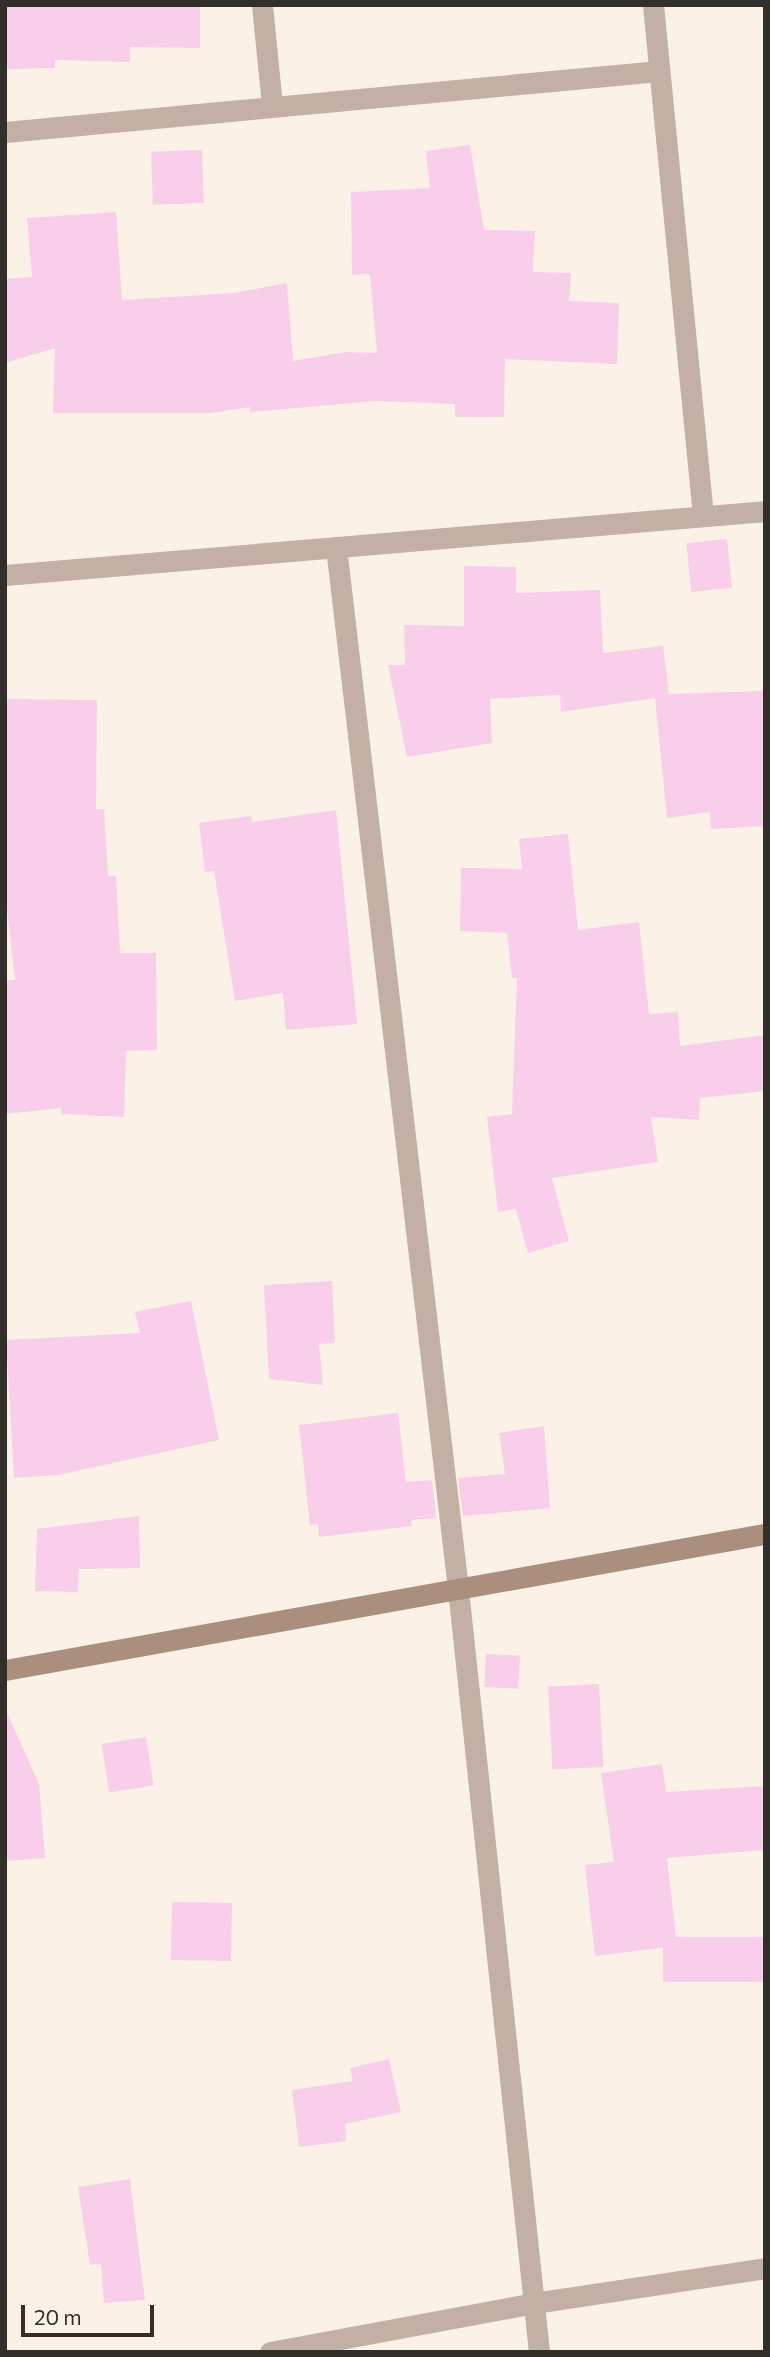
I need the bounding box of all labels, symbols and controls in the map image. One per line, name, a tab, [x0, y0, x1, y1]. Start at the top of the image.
scale bar	[24, 2290, 158, 2334]
text: 20 m	[34, 2304, 82, 2329]

